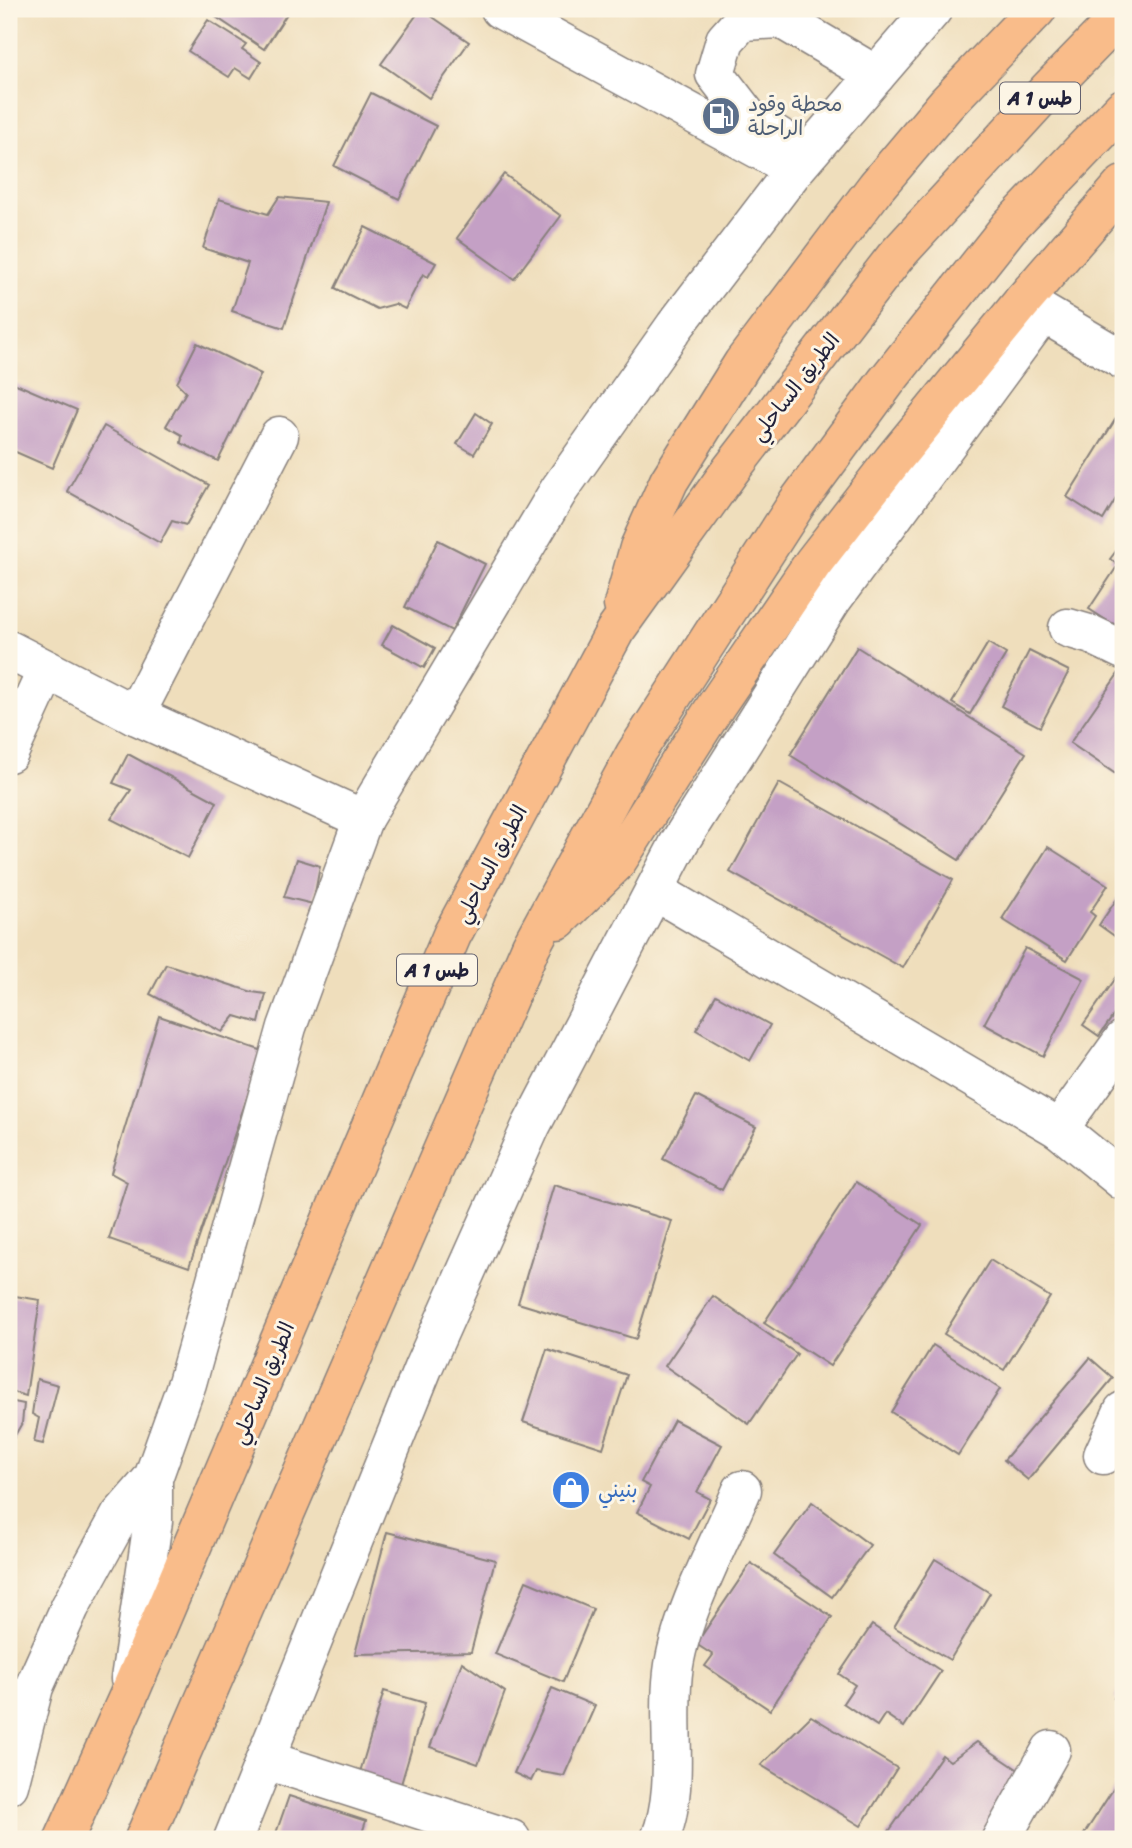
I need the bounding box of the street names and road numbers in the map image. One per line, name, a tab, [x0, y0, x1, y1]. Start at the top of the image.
road number: A 1 طس	[1000, 82, 1080, 114]
street label: الطريق الساحلي	[740, 324, 850, 450]
street label: الطريق الساحلي	[444, 798, 538, 930]
road number: A 1 طس	[397, 954, 477, 986]
street label: الطريق الساحلي	[220, 1316, 306, 1450]

